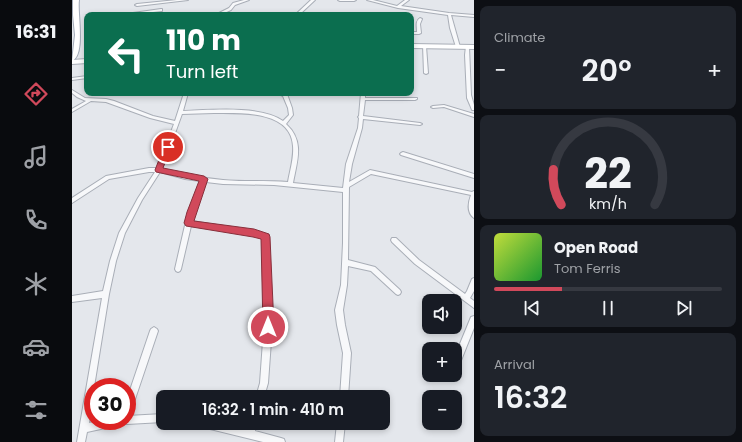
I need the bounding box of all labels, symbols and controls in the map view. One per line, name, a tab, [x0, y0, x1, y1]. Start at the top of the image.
text: 16:31	[15, 19, 57, 44]
text: 110 m	[166, 21, 241, 60]
icon: left	[100, 28, 152, 80]
text: Climate	[494, 28, 545, 47]
text: 20°	[582, 49, 632, 92]
text: −	[494, 55, 506, 86]
text: +	[707, 55, 722, 86]
text: Turn left	[166, 59, 238, 84]
icon: directions	[22, 80, 50, 108]
pin	[151, 130, 185, 164]
icon: arrive	[157, 136, 179, 158]
icon: music	[22, 143, 50, 171]
text: 22	[584, 143, 632, 202]
text: km/h	[589, 193, 627, 213]
icon: phone	[22, 206, 50, 234]
text: Open Road	[554, 237, 638, 258]
text: Tom Ferris	[554, 259, 621, 278]
icon: climate	[22, 270, 50, 298]
map controls	[422, 294, 462, 430]
button: sound	[422, 294, 462, 334]
icon: previous	[521, 297, 543, 319]
icon: pause	[597, 297, 619, 319]
icon: next	[673, 297, 695, 319]
position arrow	[247, 306, 289, 348]
icon: car	[22, 333, 50, 361]
button: +	[422, 342, 462, 382]
text: Arrival	[494, 355, 535, 374]
text: 16:32	[494, 376, 567, 419]
speed limit sign: 30	[84, 378, 136, 430]
button: −	[422, 390, 462, 430]
icon: filters	[22, 396, 50, 424]
text: 16:32 · 1 min · 410 m	[202, 399, 344, 420]

